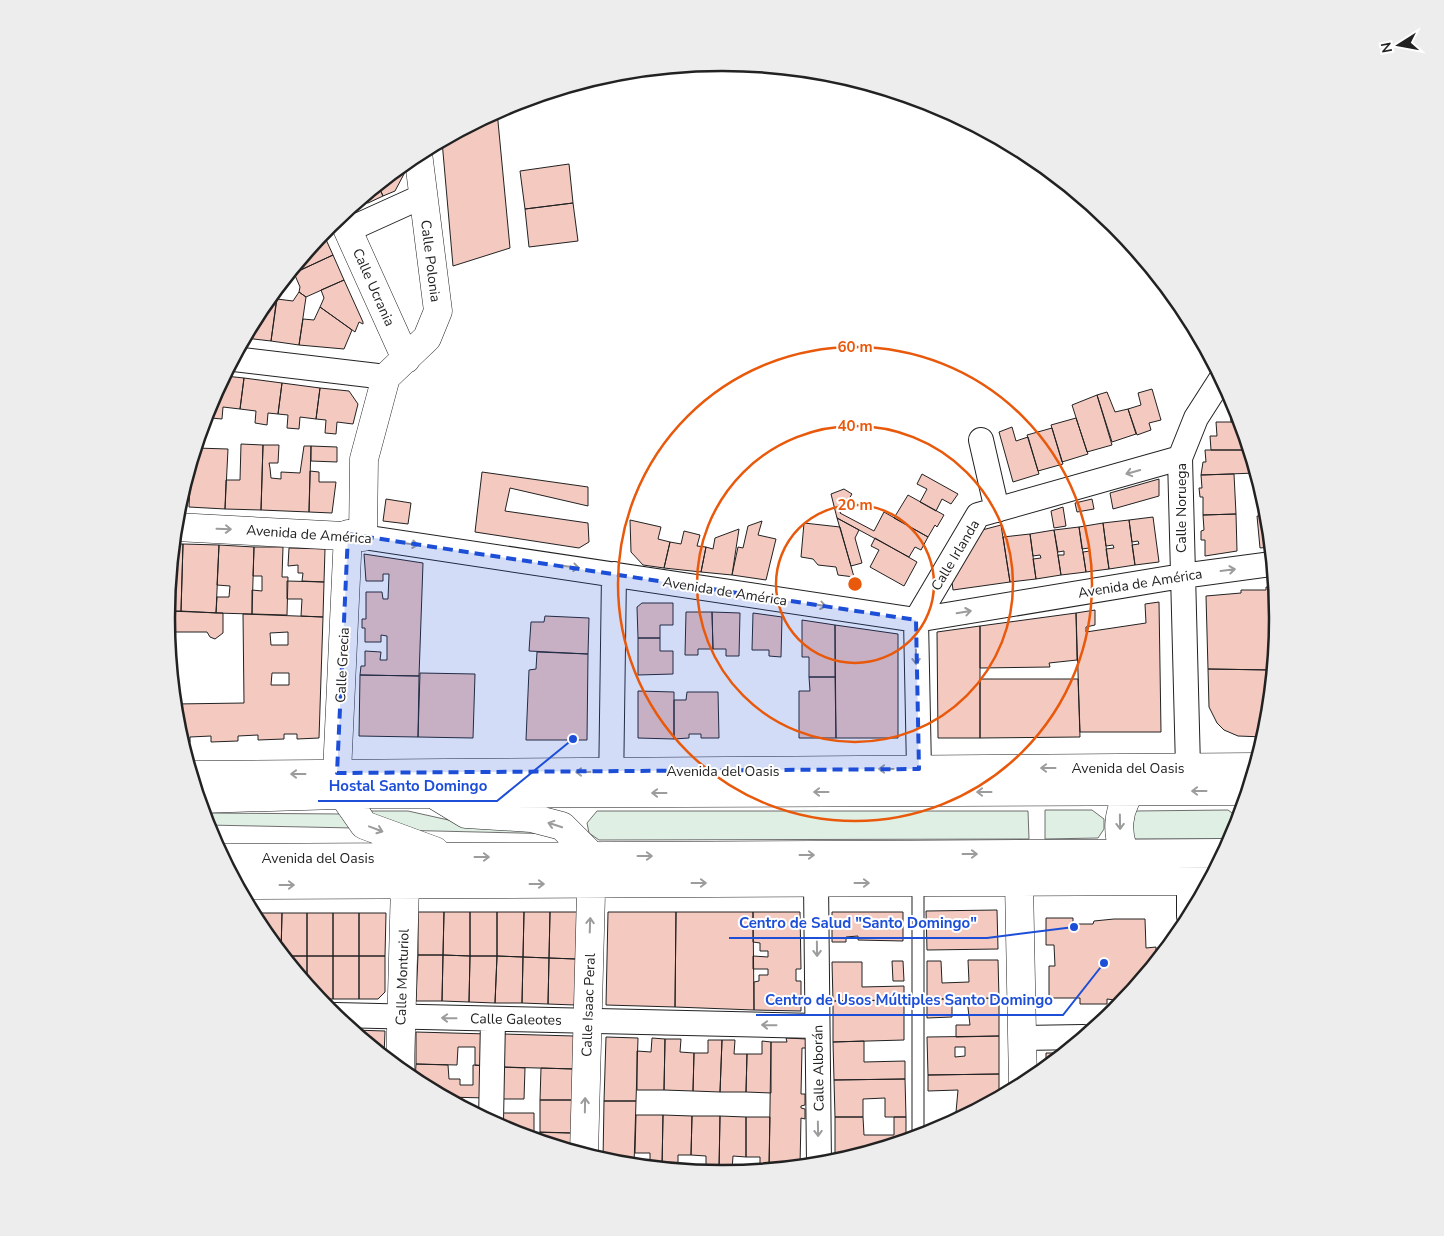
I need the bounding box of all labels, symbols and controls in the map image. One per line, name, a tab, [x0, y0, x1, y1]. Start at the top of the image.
north arrow	[1374, 20, 1424, 70]
text: N	[1376, 40, 1397, 54]
street label: Calle Polonia	[416, 219, 445, 303]
street label: Calle Ucrania	[348, 245, 399, 329]
text: 60 m	[837, 337, 873, 357]
text: 40 m	[837, 416, 873, 436]
street label: Calle Noruega	[1172, 463, 1191, 553]
one-way arrow	[1126, 467, 1142, 477]
text: 20 m	[837, 495, 873, 515]
street label: Calle Irlanda	[927, 516, 984, 594]
street label: Avenida de América	[246, 521, 372, 548]
one-way arrow	[216, 524, 232, 533]
one-way arrow	[403, 539, 419, 549]
one-way arrow	[563, 563, 579, 573]
street label: Avenida de América	[1076, 564, 1204, 603]
one-way arrow	[1219, 565, 1235, 575]
street label: Avenida de América	[661, 572, 789, 611]
centre of rings	[846, 575, 864, 593]
one-way arrow	[811, 600, 827, 610]
one-way arrow	[955, 606, 971, 616]
street label: Calle Grecia	[331, 627, 354, 703]
one-way arrow	[912, 648, 921, 664]
street label: Avenida del Oasis	[1072, 759, 1185, 778]
street label: Avenida del Oasis	[667, 762, 780, 781]
one-way arrow	[1041, 763, 1057, 773]
one-way arrow	[878, 765, 894, 774]
one-way arrow	[576, 767, 592, 777]
one-way arrow	[291, 769, 307, 779]
callout: Hostal Santo Domingo	[318, 771, 497, 801]
text: Hostal Santo Domingo	[329, 776, 488, 796]
one-way arrow	[1191, 786, 1207, 796]
one-way arrow	[813, 787, 830, 797]
one-way arrow	[976, 787, 992, 797]
one-way arrow	[651, 788, 667, 798]
one-way arrow	[1115, 814, 1125, 830]
one-way arrow	[548, 820, 564, 829]
one-way arrow	[368, 825, 383, 834]
street label: Avenida del Oasis	[262, 849, 375, 868]
one-way arrow	[961, 849, 977, 859]
one-way arrow	[798, 850, 815, 860]
one-way arrow	[636, 851, 652, 861]
one-way arrow	[474, 852, 490, 862]
one-way arrow	[690, 878, 707, 888]
one-way arrow	[853, 878, 869, 888]
one-way arrow	[528, 879, 544, 889]
one-way arrow	[278, 880, 294, 890]
callout: Centro de Salud "Santo Domingo"	[729, 908, 987, 938]
text: Centro de Salud "Santo Domingo"	[739, 913, 977, 933]
one-way arrow	[585, 917, 595, 934]
street label: Calle Monturiol	[391, 928, 414, 1026]
one-way arrow	[812, 940, 822, 957]
street label: Calle Isaac Peral	[577, 952, 600, 1057]
callout: Centro de Usos Múltiples Santo Domingo	[756, 985, 1063, 1015]
text: Centro de Usos Múltiples Santo Domingo	[765, 990, 1053, 1010]
street label: Calle Galeotes	[470, 1009, 562, 1030]
one-way arrow	[441, 1013, 458, 1023]
one-way arrow	[761, 1020, 777, 1030]
street label: Calle Alborán	[808, 1025, 829, 1111]
one-way arrow	[580, 1097, 590, 1114]
one-way arrow	[814, 1121, 823, 1137]

